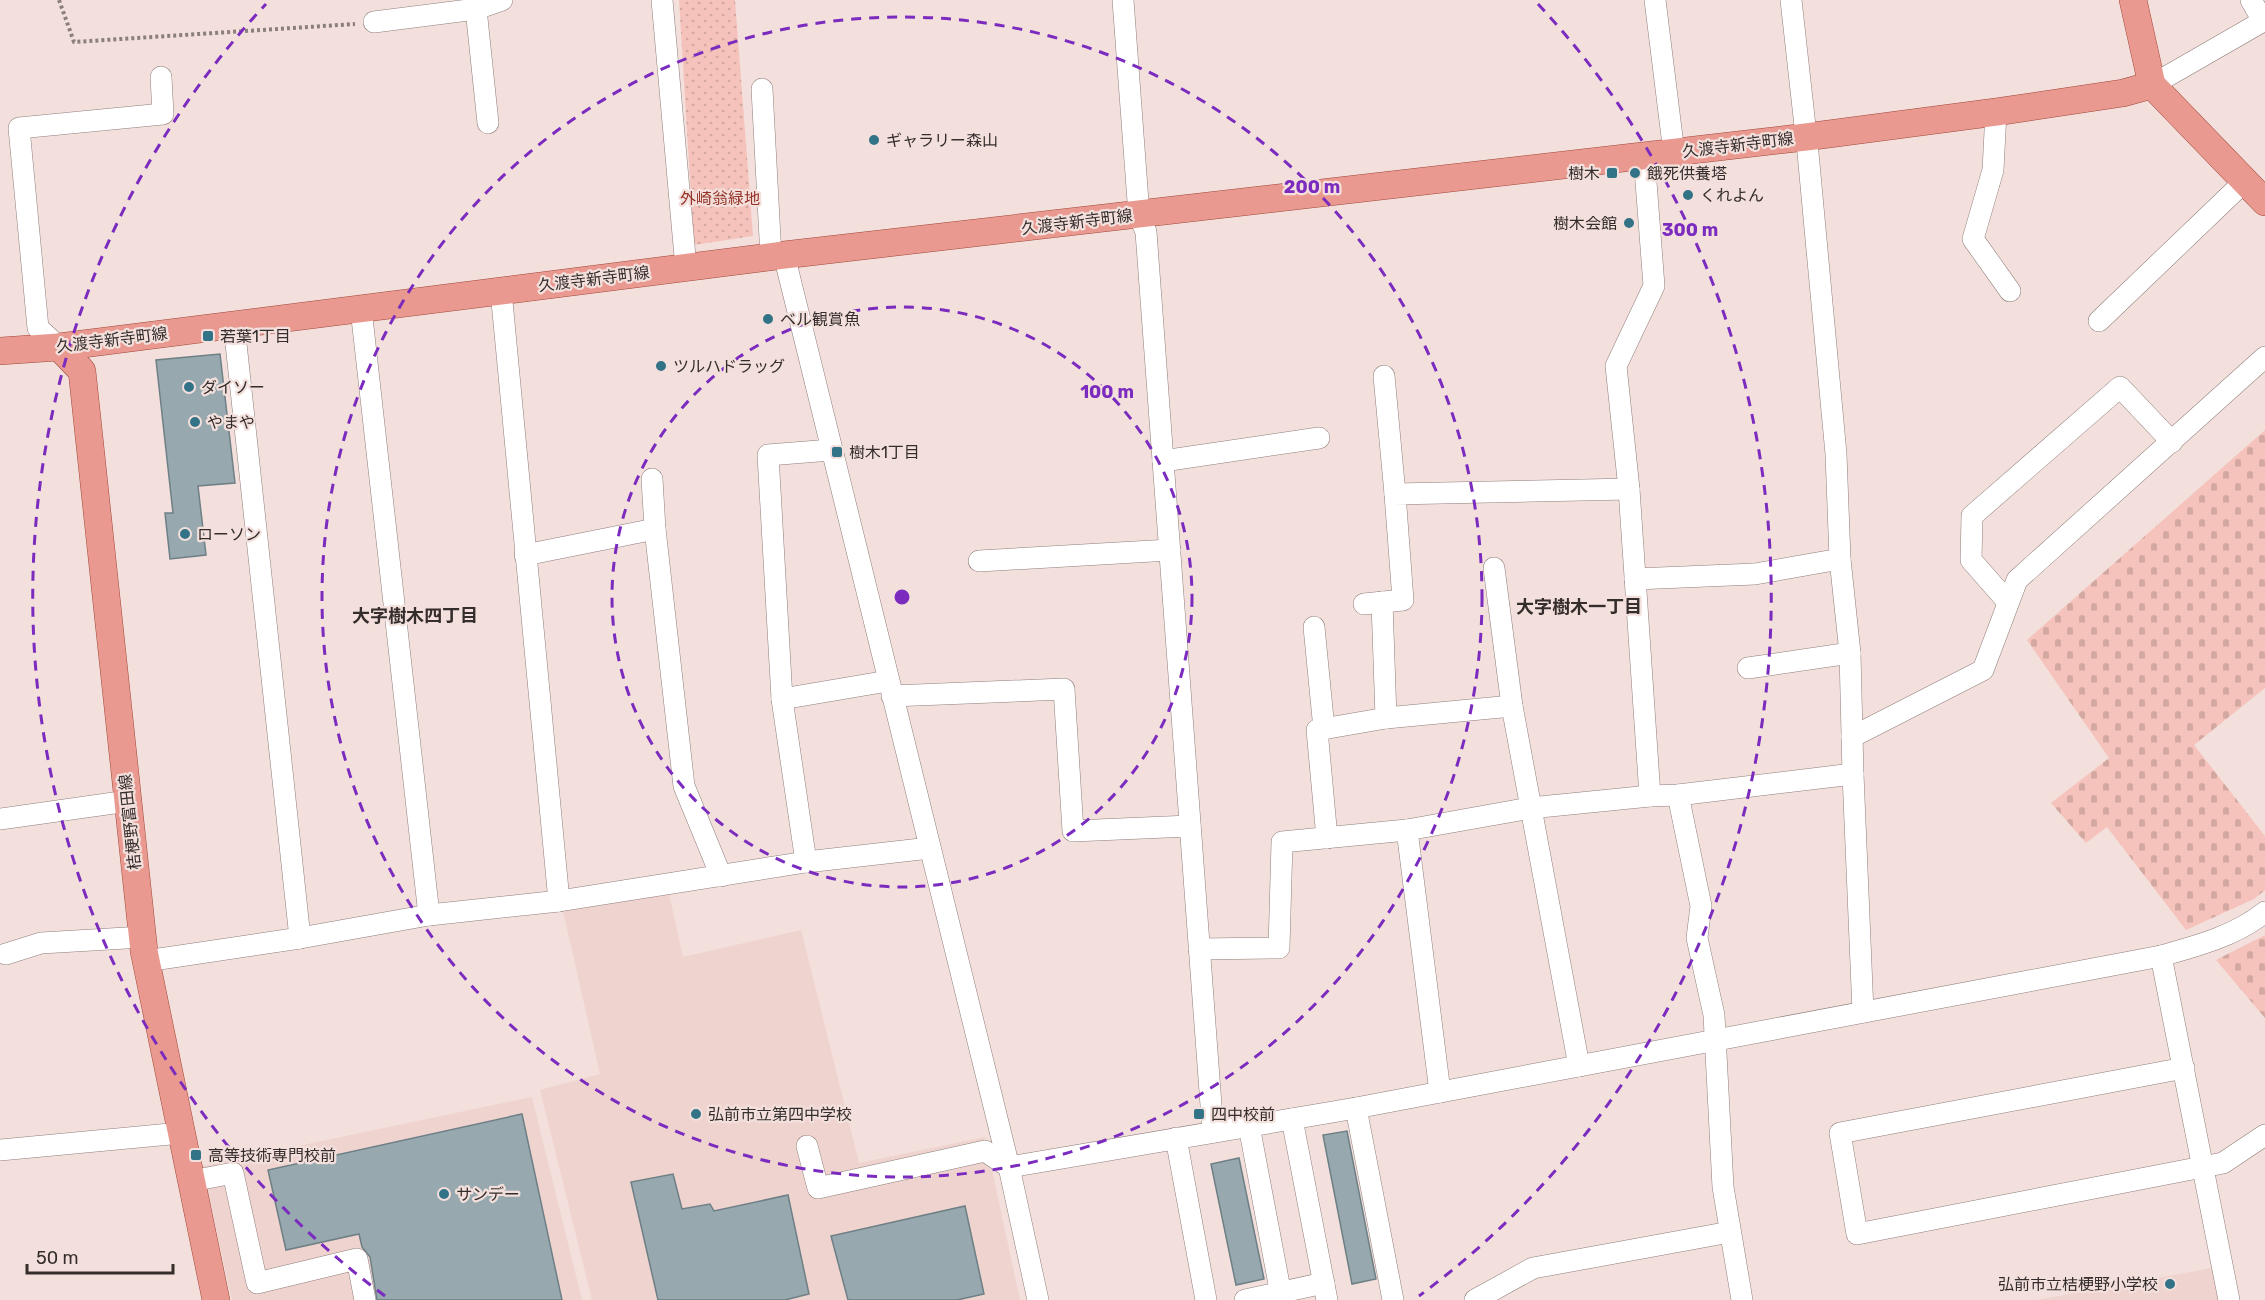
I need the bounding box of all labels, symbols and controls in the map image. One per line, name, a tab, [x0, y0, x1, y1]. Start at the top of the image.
street label: 久渡寺新寺町線	[1681, 129, 1795, 161]
place label: ギャラリー森山	[886, 131, 998, 150]
marker: ギャラリー森山	[867, 133, 881, 147]
place label: 樹木	[1568, 164, 1600, 183]
place label: 餓死供養塔	[1647, 164, 1727, 183]
marker: 樹木	[1605, 166, 1619, 180]
marker: 餓死供養塔	[1628, 166, 1642, 180]
text: 200 m	[1284, 176, 1340, 198]
place label: くれよん	[1700, 186, 1764, 205]
marker: くれよん	[1681, 188, 1695, 202]
park label: 外崎翁緑地	[680, 189, 760, 208]
street label: 久渡寺新寺町線	[1020, 206, 1134, 238]
place label: 樹木会館	[1553, 214, 1617, 233]
marker: 樹木会館	[1622, 216, 1636, 230]
text: 300 m	[1662, 219, 1718, 241]
street label: 久渡寺新寺町線	[537, 263, 651, 295]
place label: ベル観賞魚	[780, 310, 860, 329]
marker: ベル観賞魚	[761, 312, 775, 326]
street label: 久渡寺新寺町線	[55, 324, 169, 356]
place label: 若葉1丁目	[220, 327, 291, 346]
marker: 若葉1丁目	[201, 329, 215, 343]
place label: ツルハドラッグ	[673, 357, 785, 376]
marker: ツルハドラッグ	[654, 359, 668, 373]
place label: ダイソー	[201, 378, 265, 397]
marker: ダイソー	[182, 380, 196, 394]
text: 100 m	[1080, 381, 1134, 403]
place label: やまや	[207, 413, 255, 432]
marker: やまや	[188, 415, 202, 429]
place label: 樹木1丁目	[849, 443, 920, 462]
marker: 樹木1丁目	[830, 445, 844, 459]
place label: ローソン	[197, 525, 261, 544]
marker: ローソン	[178, 527, 192, 541]
centre of rings	[892, 587, 912, 607]
district label: 大字樹木一丁目	[1516, 596, 1642, 618]
district label: 大字樹木四丁目	[352, 605, 478, 627]
street label: 桔梗野富田線	[116, 773, 144, 871]
place label: 弘前市立第四中学校	[708, 1105, 852, 1124]
place label: 四中校前	[1211, 1105, 1275, 1124]
marker: 弘前市立第四中学校	[689, 1107, 703, 1121]
marker: 四中校前	[1192, 1107, 1206, 1121]
place label: 高等技術専門校前	[208, 1146, 336, 1165]
marker: 高等技術専門校前	[189, 1148, 203, 1162]
place label: サンデー	[456, 1185, 520, 1204]
marker: サンデー	[437, 1187, 451, 1201]
scale bar	[27, 1237, 172, 1275]
text: 50 m	[36, 1247, 79, 1269]
place label: 弘前市立桔梗野小学校	[1998, 1275, 2158, 1294]
marker: 弘前市立桔梗野小学校	[2163, 1277, 2177, 1291]

